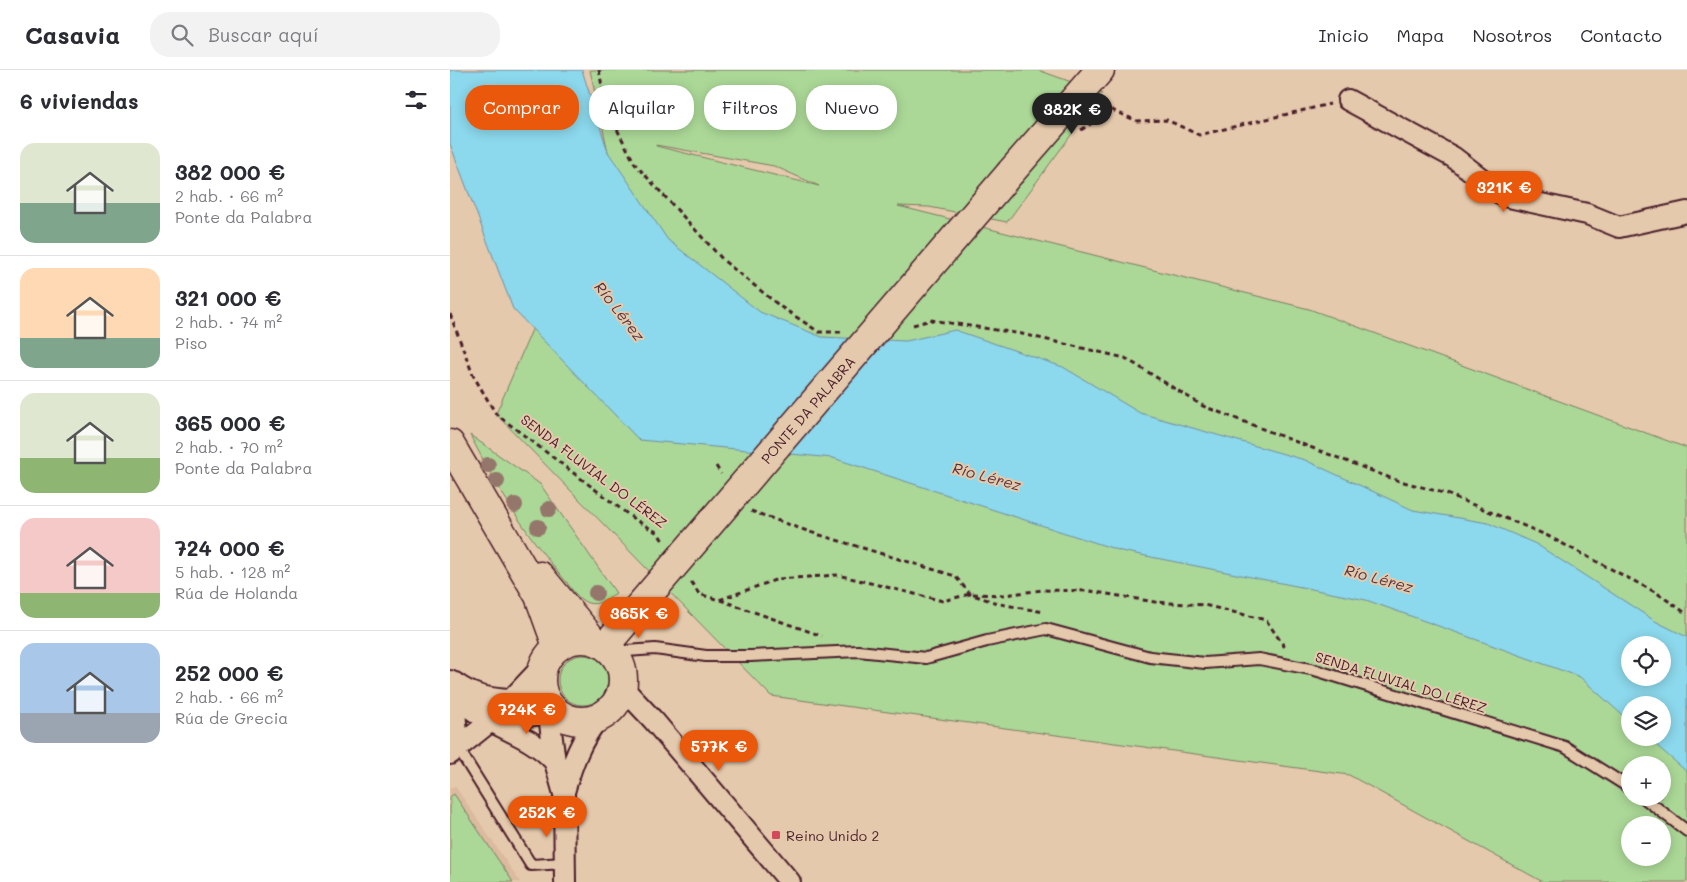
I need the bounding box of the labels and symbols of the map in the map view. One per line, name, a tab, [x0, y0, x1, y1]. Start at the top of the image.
pin: 382K €	[1031, 92, 1113, 135]
pin: 321K €	[1463, 170, 1545, 213]
water label: Río Lérez	[590, 277, 650, 345]
street label: PONTE DA PALABRA	[756, 352, 859, 467]
street label: SENDA FLUVIAL DO LÉREZ	[517, 410, 671, 532]
water label: Río Lérez	[950, 457, 1024, 495]
water label: Río Lérez	[1342, 559, 1416, 597]
pin: 365K €	[598, 596, 680, 639]
street label: SENDA FLUVIAL DO LÉREZ	[1313, 647, 1489, 717]
pin: 724K €	[486, 692, 568, 735]
pin: 577K €	[678, 730, 760, 772]
pin: 252K €	[506, 796, 588, 838]
place label: Reino Unido 2	[786, 826, 879, 845]
marker: Reino Unido 2	[770, 829, 782, 841]

